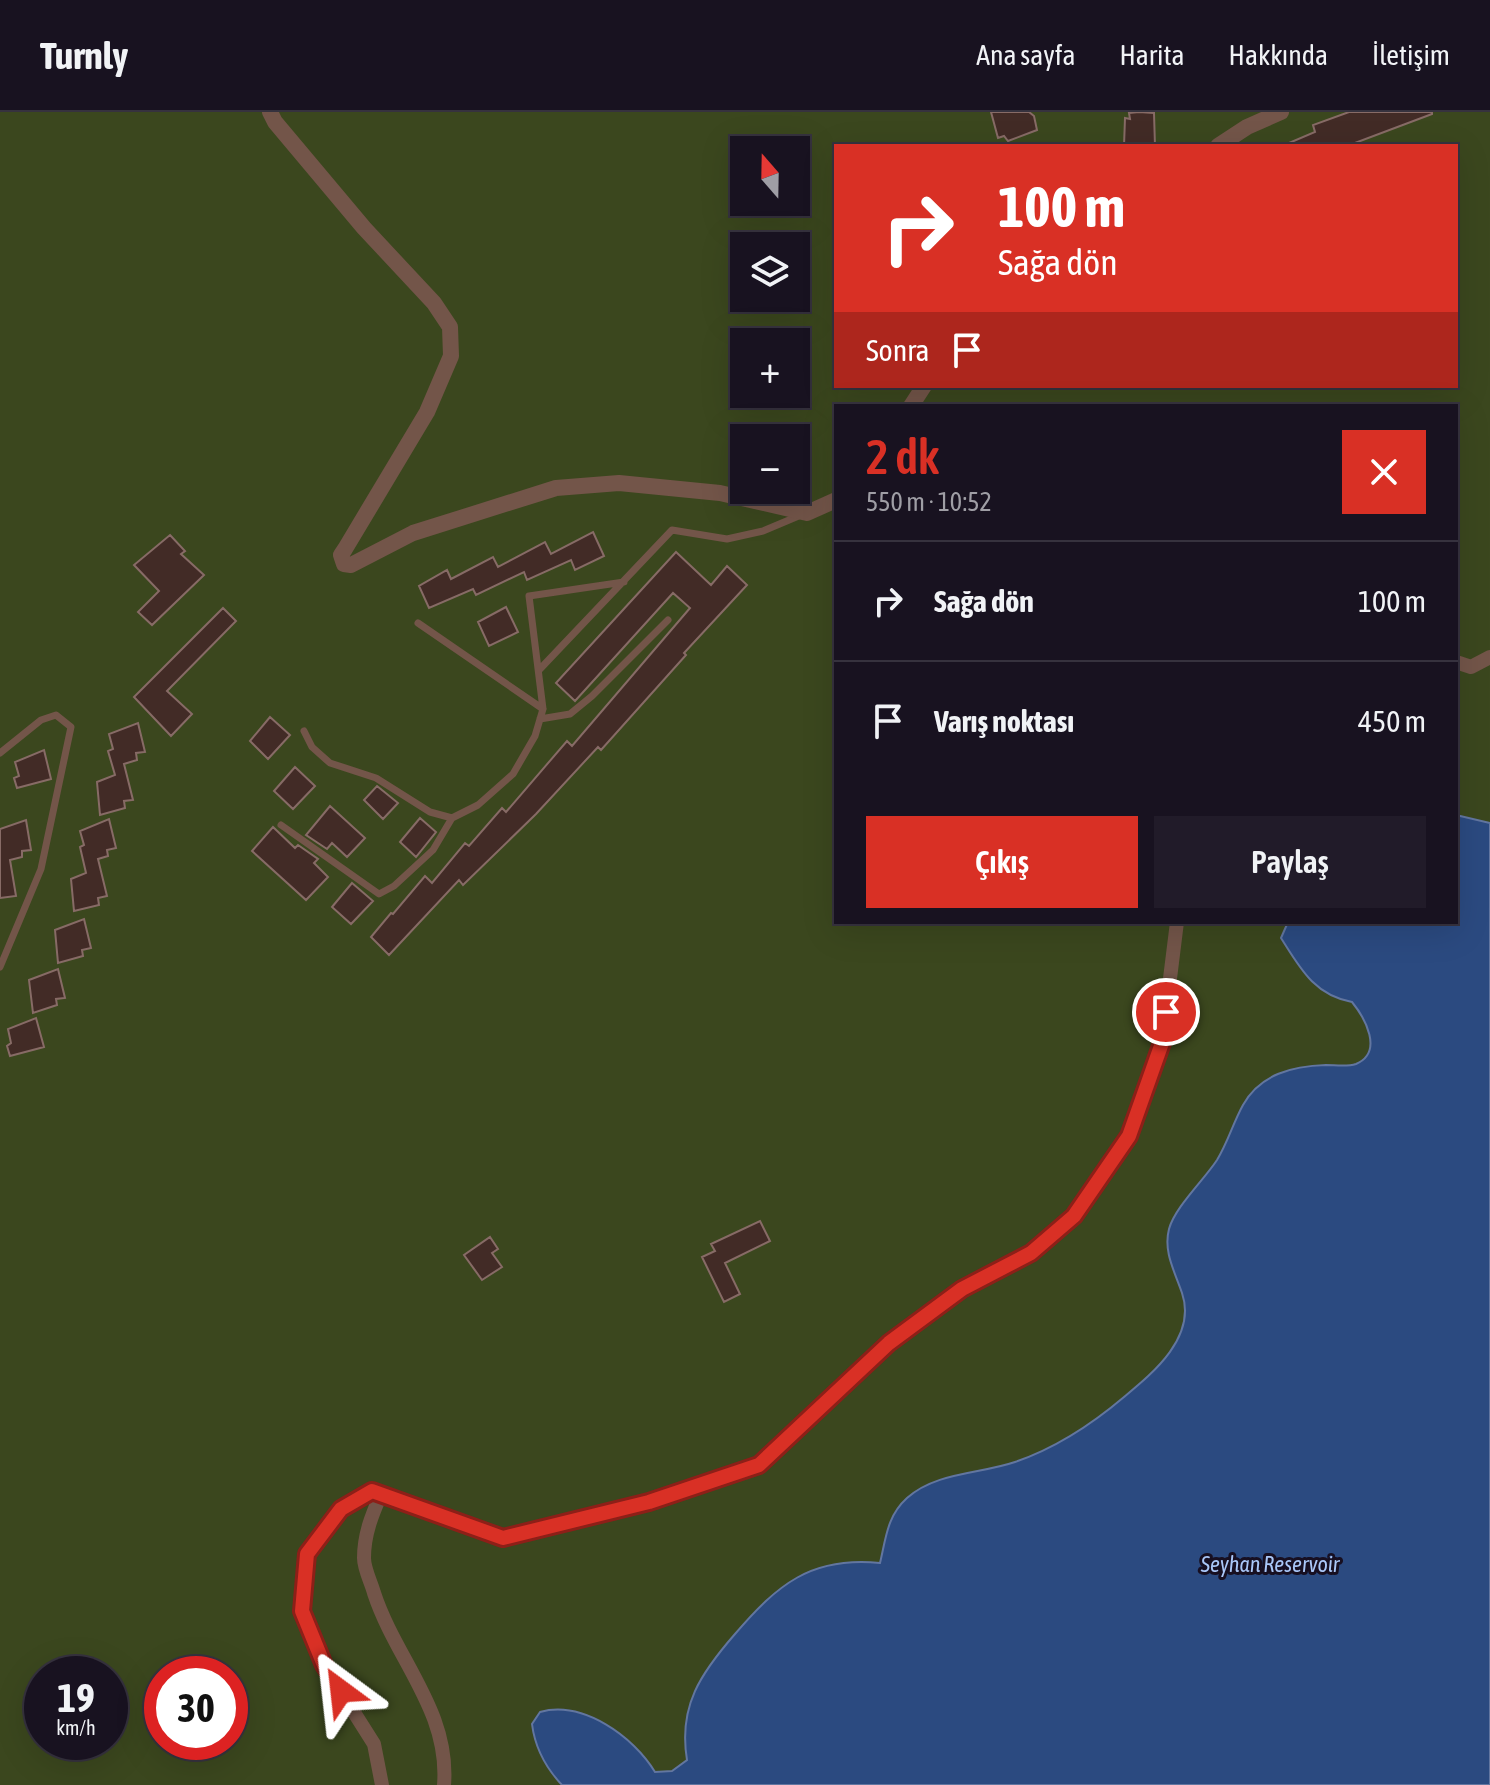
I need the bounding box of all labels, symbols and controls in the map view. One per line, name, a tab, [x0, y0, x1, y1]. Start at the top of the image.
text: Turnly	[40, 34, 128, 77]
text: Ana sayfa	[976, 39, 1076, 71]
text: Harita	[1120, 39, 1185, 71]
text: Hakkında	[1229, 39, 1328, 71]
text: İletişim	[1372, 39, 1450, 71]
north arrow	[730, 136, 810, 216]
map controls	[730, 136, 810, 504]
text: 100 m	[998, 175, 1125, 239]
icon: right	[866, 176, 970, 280]
button: layers	[730, 232, 810, 312]
text: Sağa dön	[998, 241, 1118, 283]
button: +	[730, 328, 810, 408]
icon: arrive	[945, 328, 989, 372]
text: Sonra	[866, 333, 929, 367]
button: −	[730, 424, 810, 504]
text: 2 dk	[866, 429, 939, 484]
button: close	[1342, 430, 1426, 514]
text: 550 m · 10:52	[866, 487, 992, 517]
icon: right	[866, 579, 910, 623]
text: Sağa dön	[934, 584, 1034, 618]
text: 100 m	[1358, 584, 1426, 618]
icon: arrive	[866, 699, 910, 743]
text: Varış noktası	[934, 704, 1074, 738]
text: 450 m	[1358, 704, 1426, 738]
button: Çıkış	[866, 816, 1138, 908]
button: Paylaş	[1154, 816, 1426, 908]
pin	[1132, 978, 1200, 1046]
icon: arrive	[1144, 990, 1188, 1034]
water label: Seyhan Reservoir	[1200, 1551, 1341, 1577]
position arrow	[299, 1649, 383, 1733]
speed limit sign: 30	[144, 1656, 248, 1760]
text: 19	[57, 1675, 95, 1720]
text: km/h	[56, 1716, 96, 1739]

